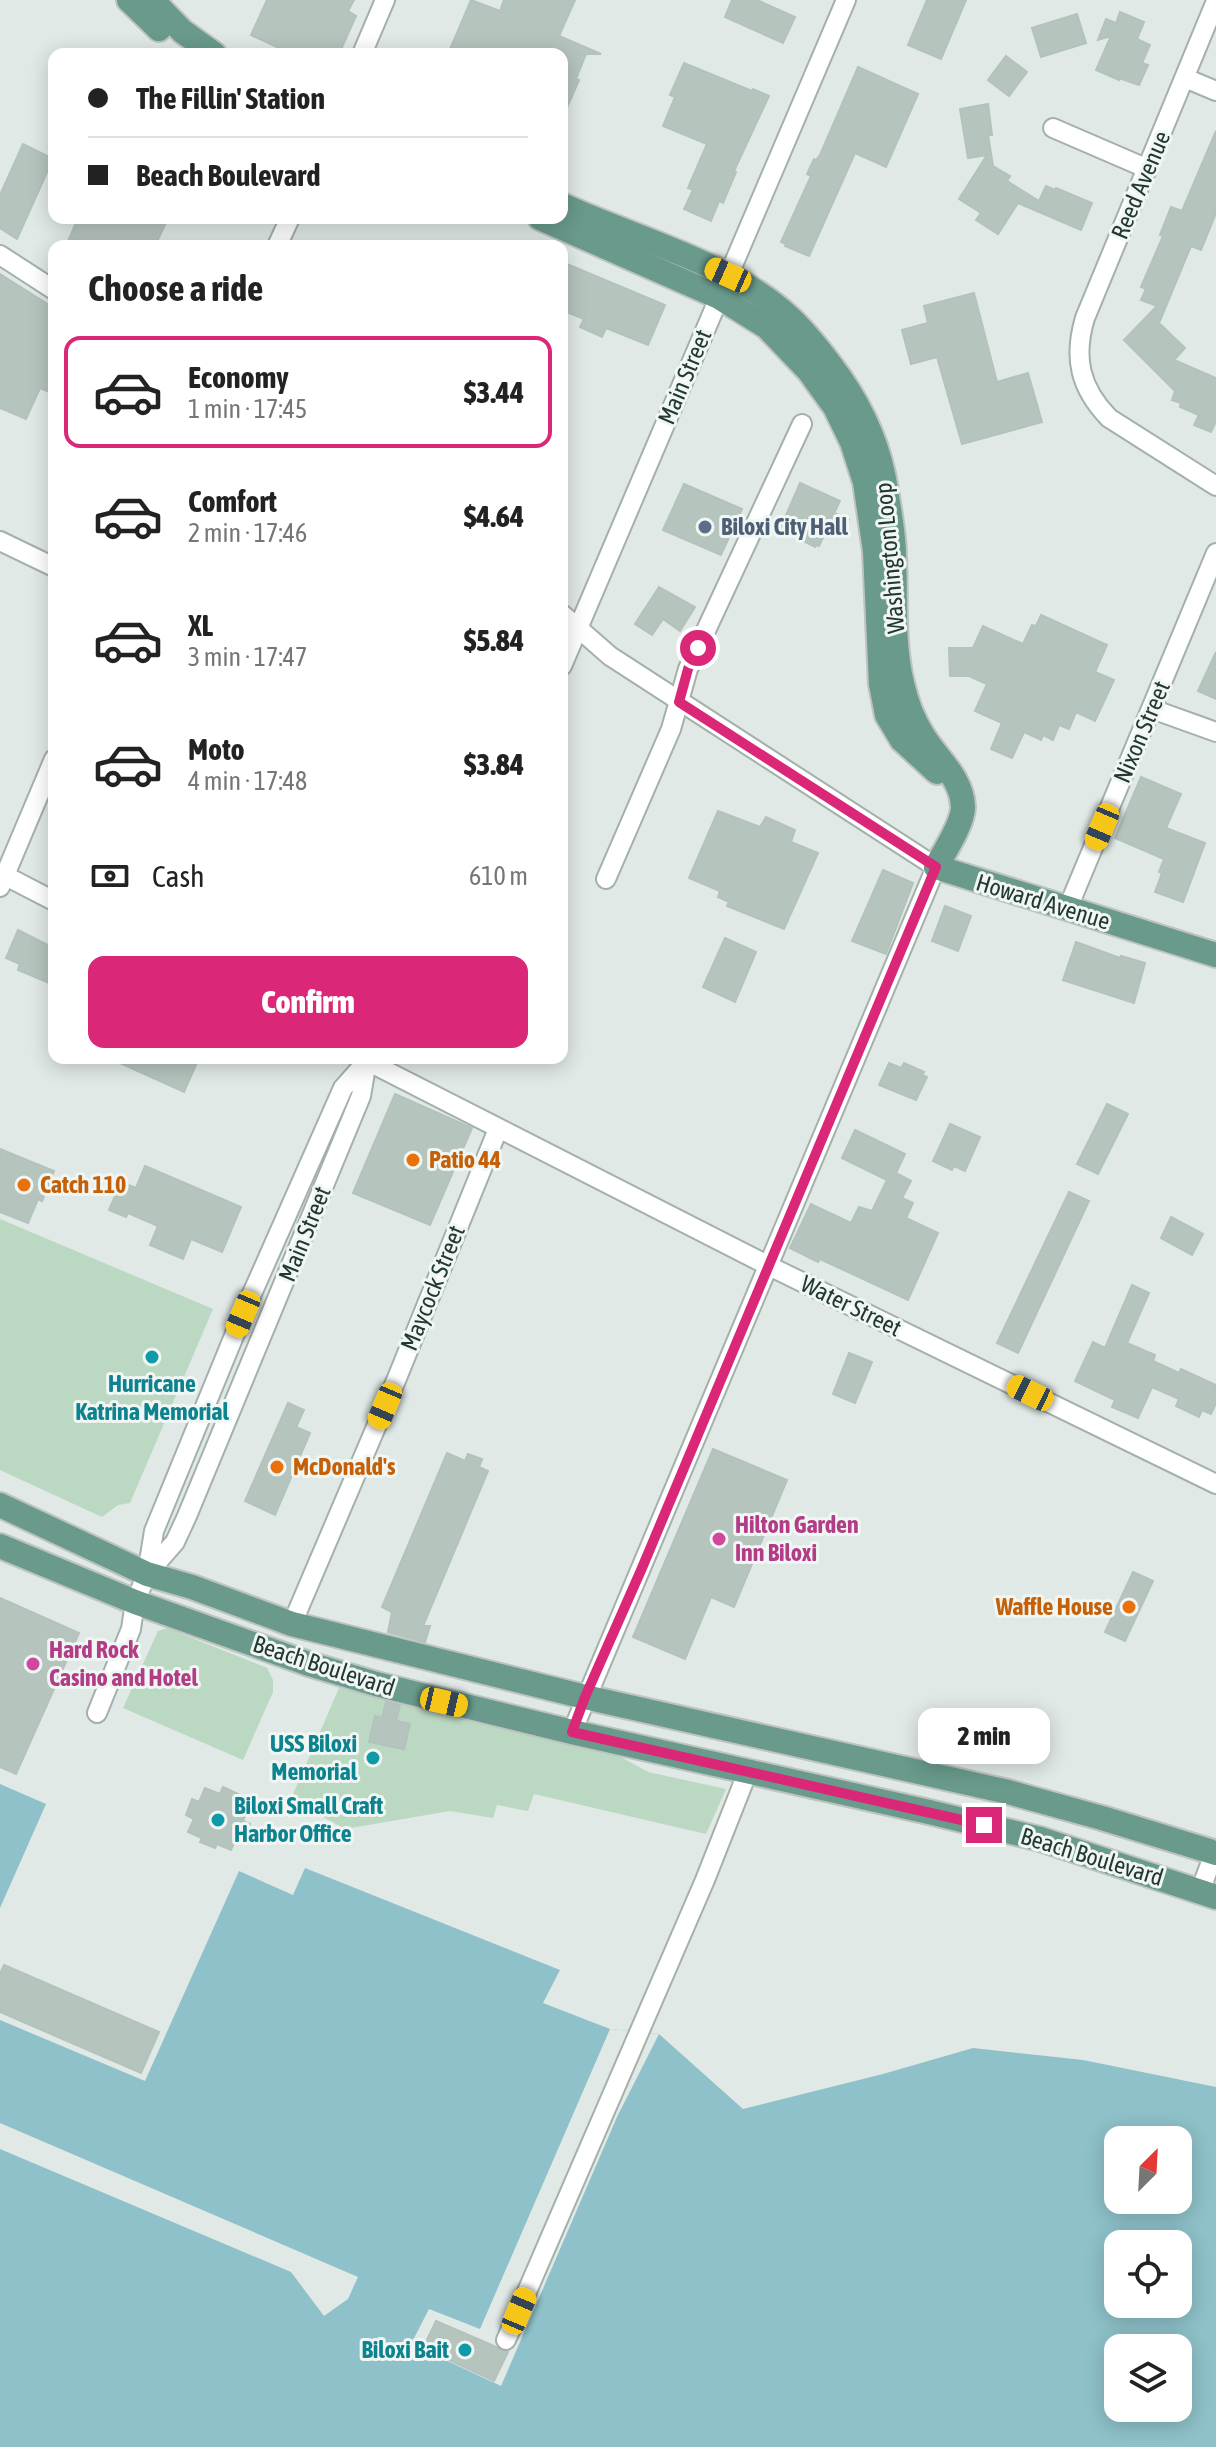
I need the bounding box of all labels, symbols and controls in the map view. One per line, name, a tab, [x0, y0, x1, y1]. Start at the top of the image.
text: The Fillin' Station	[136, 81, 325, 115]
street label: Reed Avenue	[1106, 127, 1175, 243]
text: Beach Boulevard	[136, 158, 320, 192]
car	[701, 254, 755, 296]
text: Choose a ride	[88, 267, 263, 309]
street label: Main Street	[653, 325, 717, 428]
icon: car	[92, 356, 164, 428]
text: Economy	[188, 360, 289, 394]
text: $3.44	[464, 375, 524, 409]
text: 1 min · 17:45	[188, 394, 307, 424]
icon: car	[92, 480, 164, 552]
street label: Washington Loop	[869, 481, 910, 635]
text: Comfort	[188, 484, 277, 518]
text: $4.64	[464, 499, 524, 533]
place label: Biloxi City Hall	[721, 513, 848, 540]
text: 2 min · 17:46	[188, 518, 307, 548]
marker: Biloxi City Hall	[696, 518, 714, 536]
icon: car	[92, 604, 164, 676]
text: XL	[188, 608, 213, 642]
text: $5.84	[464, 623, 524, 657]
route start	[680, 630, 716, 666]
text: 3 min · 17:47	[188, 642, 307, 672]
street label: Nixon Street	[1108, 677, 1175, 787]
icon: car	[92, 728, 164, 800]
text: Moto	[188, 732, 245, 766]
text: $3.84	[464, 747, 524, 781]
text: 4 min · 17:48	[188, 766, 307, 796]
car	[1082, 800, 1122, 854]
icon: cash	[88, 854, 132, 898]
text: Cash	[152, 859, 205, 893]
text: 610 m	[469, 861, 528, 891]
street label: Howard Avenue	[973, 868, 1113, 935]
button: Confirm	[88, 956, 528, 1048]
place label: Patio 44	[429, 1146, 501, 1173]
marker: Patio 44	[404, 1151, 422, 1169]
place label: Catch 110	[40, 1171, 126, 1198]
marker: Catch 110	[15, 1176, 33, 1194]
street label: Main Street	[273, 1182, 336, 1285]
street label: Maycock Street	[395, 1221, 470, 1354]
street label: Water Street	[797, 1270, 906, 1341]
car	[223, 1287, 263, 1341]
marker: Hurricane Katrina Memorial	[143, 1348, 161, 1366]
place label: Hurricane Katrina Memorial	[75, 1370, 229, 1425]
car	[1003, 1372, 1057, 1414]
car	[365, 1379, 405, 1433]
place label: McDonald's	[293, 1453, 396, 1480]
marker: McDonald's	[268, 1458, 286, 1476]
place label: Hilton Garden Inn Biloxi	[735, 1511, 859, 1566]
marker: Hilton Garden Inn Biloxi	[710, 1530, 728, 1548]
place label: Waffle House	[995, 1593, 1113, 1620]
marker: Waffle House	[1120, 1598, 1138, 1616]
street label: Beach Boulevard	[250, 1630, 398, 1701]
place label: Hard Rock Casino and Hotel	[49, 1636, 198, 1691]
marker: Hard Rock Casino and Hotel	[24, 1655, 42, 1673]
car	[418, 1685, 470, 1719]
callout: 2 min	[918, 1709, 1050, 1765]
text: 2 min	[957, 1721, 1011, 1751]
place label: USS Biloxi Memorial	[270, 1730, 358, 1785]
marker: USS Biloxi Memorial	[364, 1749, 382, 1767]
place label: Biloxi Small Craft Harbor Office	[234, 1792, 383, 1847]
route end	[966, 1807, 1002, 1843]
marker: Biloxi Small Craft Harbor Office	[209, 1811, 227, 1829]
street label: Beach Boulevard	[1018, 1822, 1167, 1891]
north arrow	[1104, 2126, 1192, 2214]
map controls	[1104, 2126, 1192, 2422]
button: locate	[1104, 2230, 1192, 2318]
car	[499, 2284, 539, 2338]
button: layers	[1104, 2334, 1192, 2422]
place label: Biloxi Bait	[361, 2336, 449, 2363]
marker: Biloxi Bait	[456, 2341, 474, 2359]

